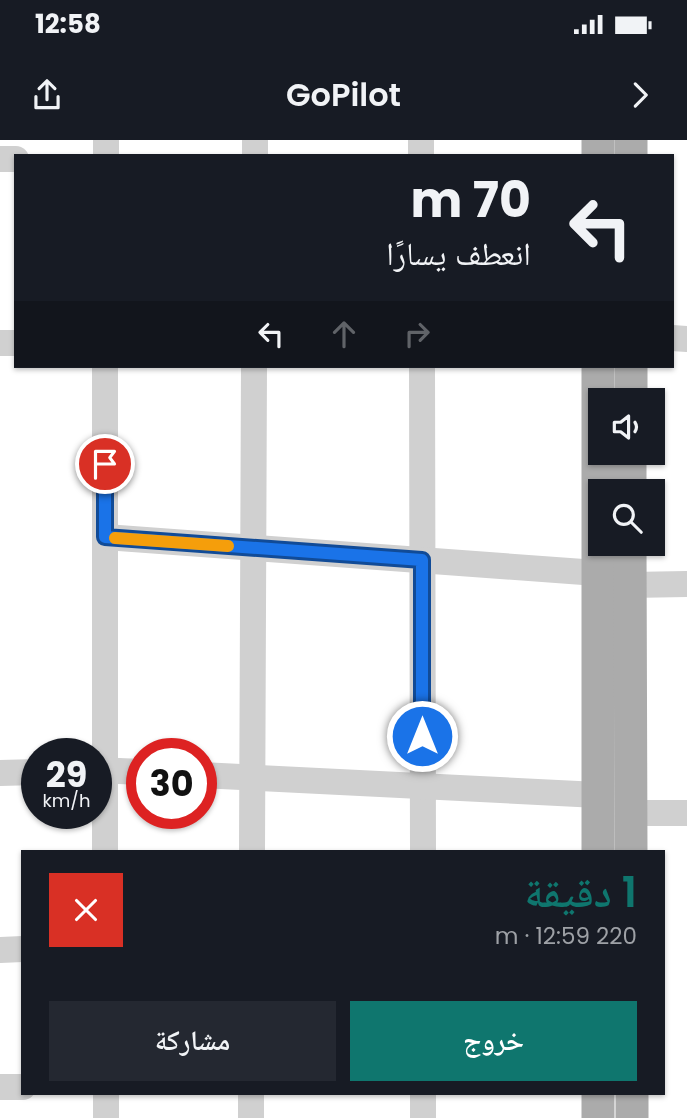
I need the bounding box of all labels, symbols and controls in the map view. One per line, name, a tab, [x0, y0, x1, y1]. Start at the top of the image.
text: 12:58	[35, 6, 101, 42]
text: GoPilot	[286, 72, 401, 117]
icon: share	[28, 76, 66, 114]
icon: forward	[621, 76, 659, 114]
text: 70 m	[411, 166, 531, 234]
icon: left	[555, 182, 646, 273]
text: انعطف يسارًا	[386, 231, 531, 276]
icon: left	[252, 315, 290, 353]
icon: ahead	[325, 315, 363, 353]
icon: right	[398, 315, 436, 353]
map controls	[588, 388, 665, 556]
button: sound	[588, 388, 665, 465]
pin	[75, 434, 135, 494]
icon: arrive	[86, 445, 124, 483]
button: search	[588, 479, 665, 556]
position arrow	[385, 699, 459, 773]
speed limit sign: 30	[126, 738, 217, 829]
text: 29	[46, 750, 87, 799]
text: km/h	[43, 788, 90, 813]
text: 1 دقيقة	[525, 863, 637, 922]
button: close	[49, 873, 123, 947]
text: 220 m · 12:59	[495, 920, 637, 952]
button: مشاركة	[49, 1001, 336, 1081]
button: خروج	[350, 1001, 637, 1081]

